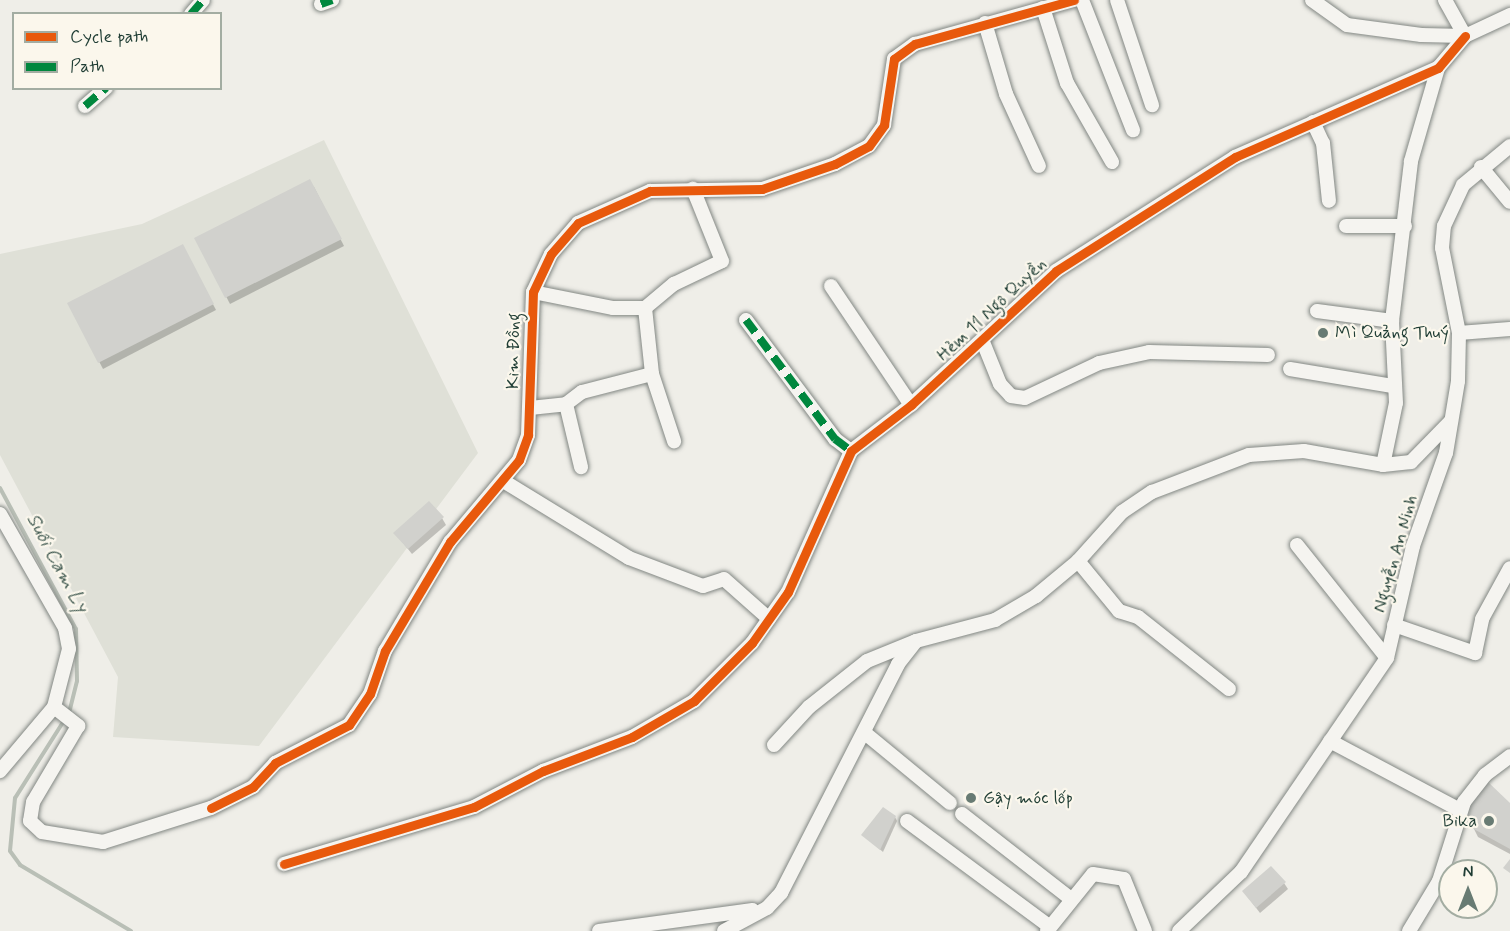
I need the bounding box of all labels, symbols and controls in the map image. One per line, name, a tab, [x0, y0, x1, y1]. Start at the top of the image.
legend	[12, 12, 222, 90]
text: Cycle path	[70, 25, 148, 49]
text: Path	[70, 55, 105, 79]
street label: Hẻm 11 Ngô Quyền	[933, 254, 1051, 366]
street label: Kim Đồng	[503, 313, 525, 389]
place label: Mì Quảng Thuý	[1335, 322, 1449, 344]
marker: Mì Quảng Thuý	[1316, 326, 1330, 340]
street label: Nguyễn An Ninh	[1369, 494, 1423, 614]
water label: Suối Cam Ly	[21, 509, 93, 617]
place label: Gậy móc lốp	[983, 787, 1070, 809]
marker: Gậy móc lốp	[964, 791, 978, 805]
place label: Bika	[1443, 810, 1477, 832]
marker: Bika	[1482, 814, 1496, 828]
north arrow	[1438, 859, 1498, 919]
text: N	[1463, 862, 1473, 883]

